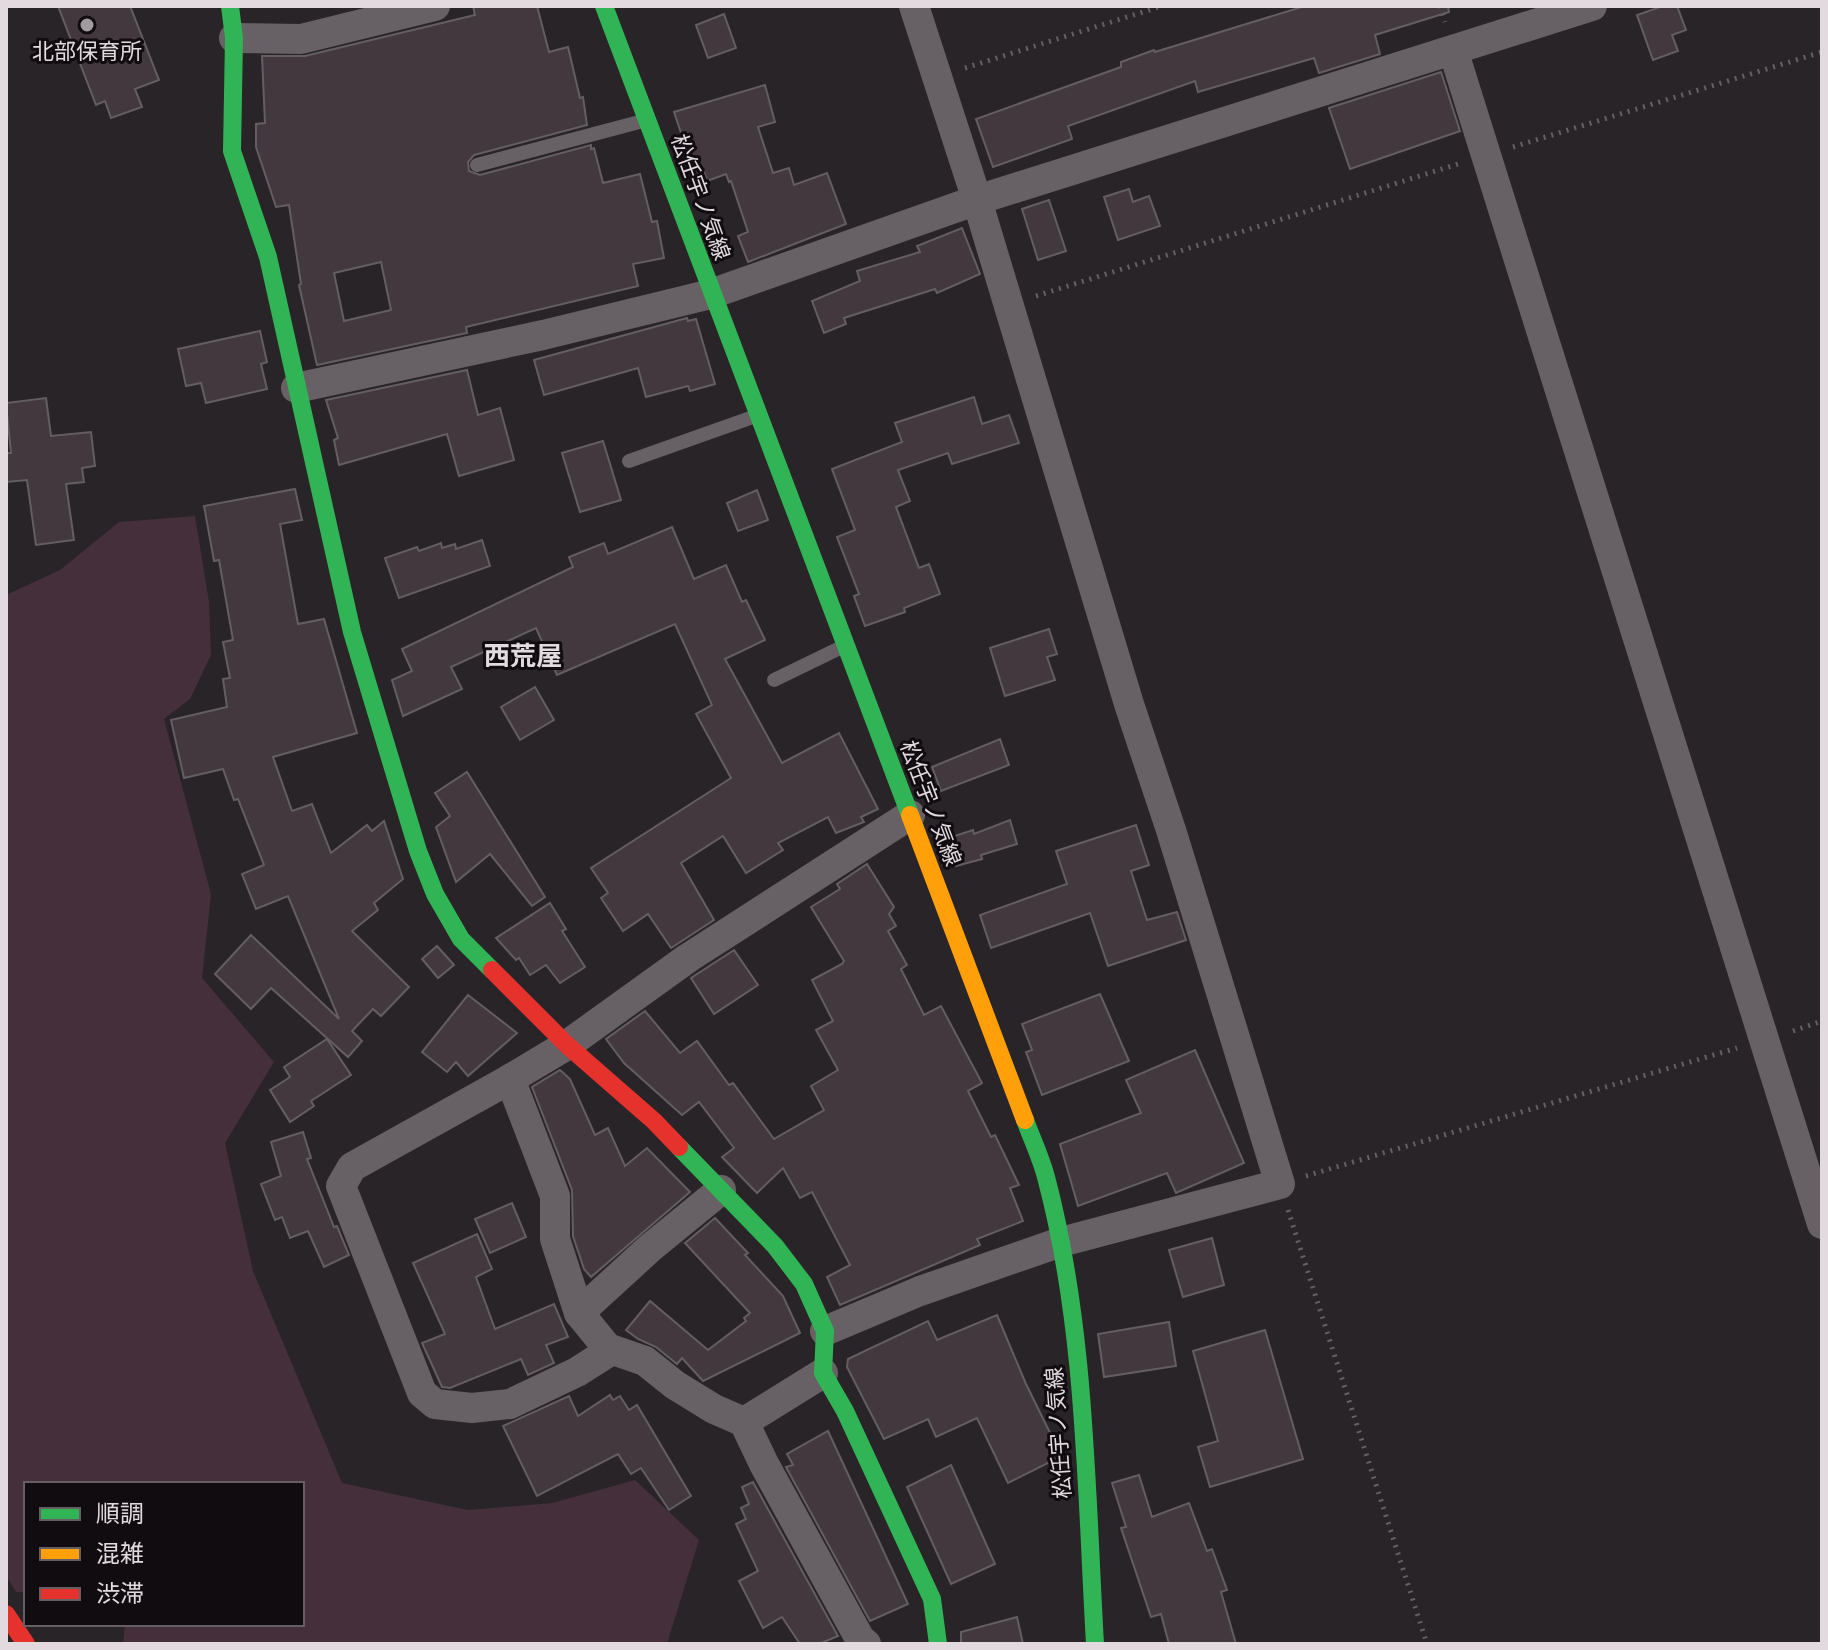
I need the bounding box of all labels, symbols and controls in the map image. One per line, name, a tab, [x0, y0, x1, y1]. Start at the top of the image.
marker: 北部保育所	[78, 16, 96, 34]
place label: 北部保育所	[32, 38, 142, 65]
street label: 松任宇ノ気線	[665, 131, 736, 264]
district label: 西荒屋	[484, 641, 562, 672]
street label: 松任宇ノ気線	[894, 737, 967, 870]
street label: 松任宇ノ気線	[1040, 1366, 1077, 1500]
legend	[24, 1482, 304, 1626]
text: 順調	[96, 1500, 144, 1528]
text: 混雑	[96, 1540, 144, 1568]
text: 渋滞	[96, 1580, 144, 1608]

